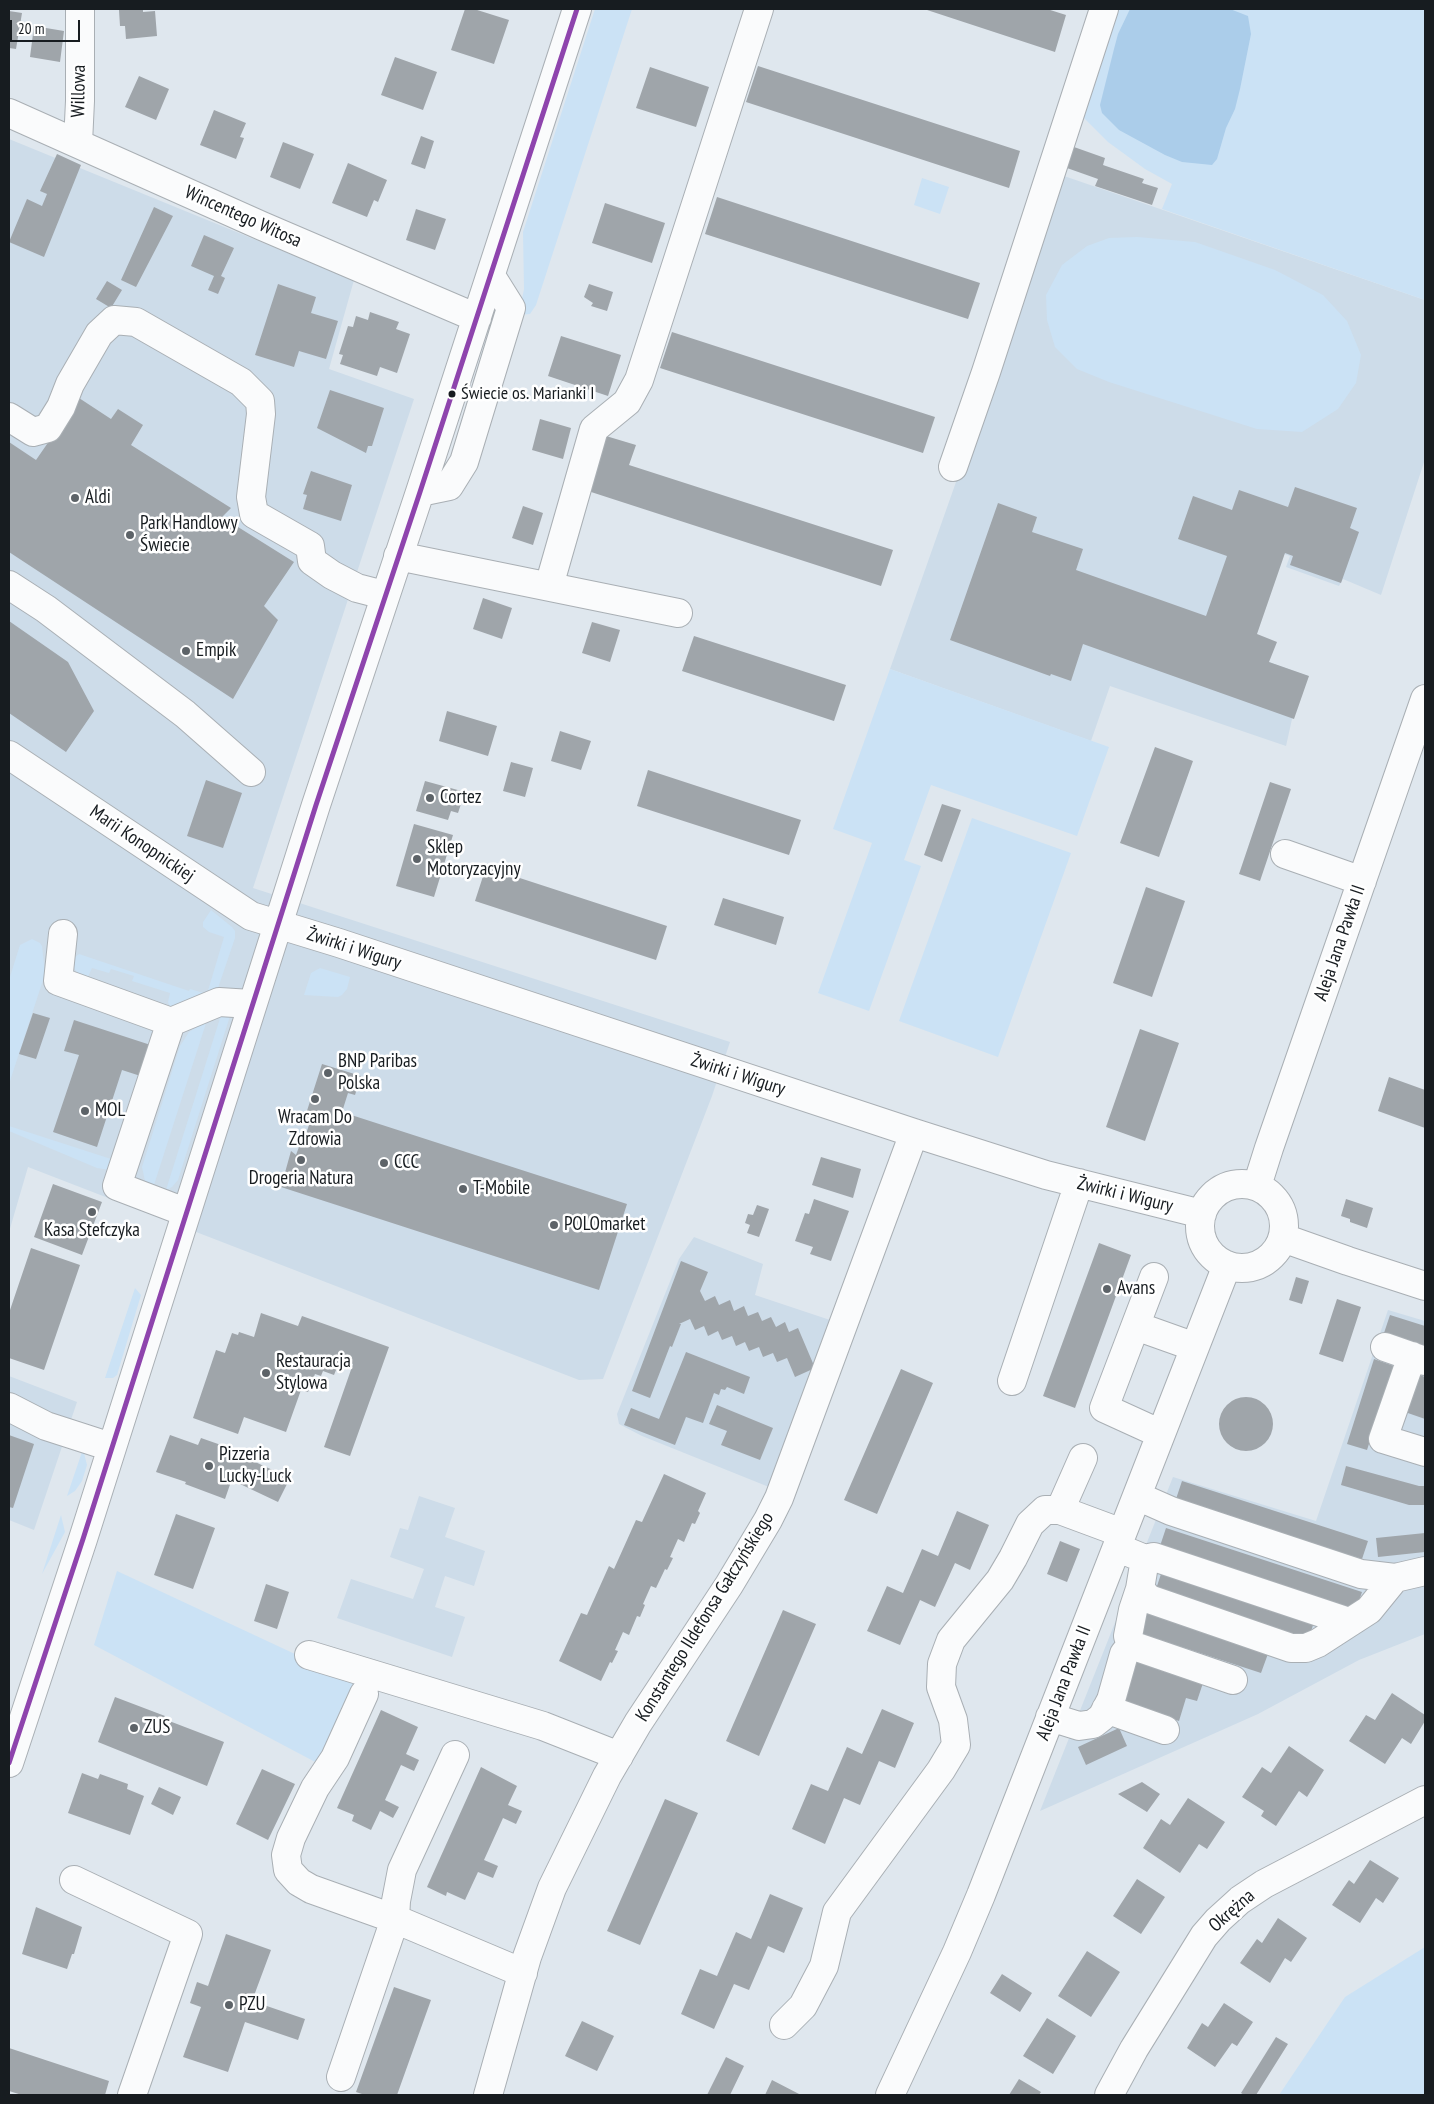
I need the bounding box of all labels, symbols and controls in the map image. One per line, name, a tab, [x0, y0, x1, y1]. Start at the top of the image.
scale bar	[12, 10, 82, 42]
text: 20 m	[18, 19, 44, 38]
street label: Willowa	[67, 65, 91, 117]
street label: Wincentego Witosa	[181, 181, 305, 253]
place label: Świecie os. Marianki I	[461, 383, 594, 405]
marker: Świecie os. Marianki I	[447, 389, 457, 399]
place label: Aldi	[85, 487, 111, 509]
marker: Aldi	[69, 492, 81, 504]
place label: Park Handlowy Świecie	[140, 513, 238, 557]
marker: Park Handlowy Świecie	[124, 529, 136, 541]
place label: Empik	[196, 640, 236, 662]
marker: Empik	[180, 645, 192, 657]
place label: Cortez	[440, 787, 482, 809]
marker: Cortez	[424, 792, 436, 804]
street label: Marii Konopnickiej	[85, 801, 199, 887]
place label: Sklep Motoryzacyjny	[427, 837, 521, 881]
marker: Sklep Motoryzacyjny	[411, 853, 423, 865]
street label: Aleja Jana Pawła II	[1310, 882, 1370, 1004]
street label: Żwirki i Wigury	[304, 923, 404, 975]
street label: Żwirki i Wigury	[688, 1049, 788, 1101]
place label: BNP Paribas Polska	[338, 1051, 417, 1095]
marker: BNP Paribas Polska	[322, 1067, 334, 1079]
marker: Wracam Do Zdrowia	[309, 1093, 321, 1105]
place label: MOL	[95, 1100, 125, 1122]
marker: MOL	[79, 1105, 91, 1117]
place label: Wracam Do Zdrowia	[278, 1107, 352, 1151]
place label: CCC	[394, 1152, 419, 1174]
marker: Drogeria Natura	[295, 1154, 307, 1166]
marker: CCC	[378, 1157, 390, 1169]
place label: Drogeria Natura	[249, 1168, 353, 1190]
street label: Żwirki i Wigury	[1075, 1172, 1175, 1218]
place label: T-Mobile	[473, 1178, 530, 1200]
marker: T-Mobile	[457, 1183, 469, 1195]
marker: Kasa Stefczyka	[86, 1206, 98, 1218]
place label: POLOmarket	[564, 1214, 645, 1236]
marker: POLOmarket	[548, 1219, 560, 1231]
place label: Kasa Stefczyka	[44, 1220, 140, 1242]
place label: Avans	[1117, 1278, 1155, 1300]
marker: Avans	[1101, 1283, 1113, 1295]
place label: Restauracja Stylowa	[276, 1351, 351, 1395]
marker: Restauracja Stylowa	[260, 1367, 272, 1379]
place label: Pizzeria Lucky-Luck	[219, 1444, 292, 1488]
marker: Pizzeria Lucky-Luck	[203, 1460, 215, 1472]
street label: Konstantego Ildefonsa Gałczyńskiego	[631, 1508, 779, 1726]
street label: Aleja Jana Pawła II	[1032, 1622, 1096, 1744]
place label: ZUS	[144, 1717, 170, 1739]
marker: ZUS	[128, 1722, 140, 1734]
street label: Okrężna	[1204, 1885, 1260, 1937]
place label: PZU	[239, 1994, 265, 2016]
marker: PZU	[223, 1999, 235, 2011]

